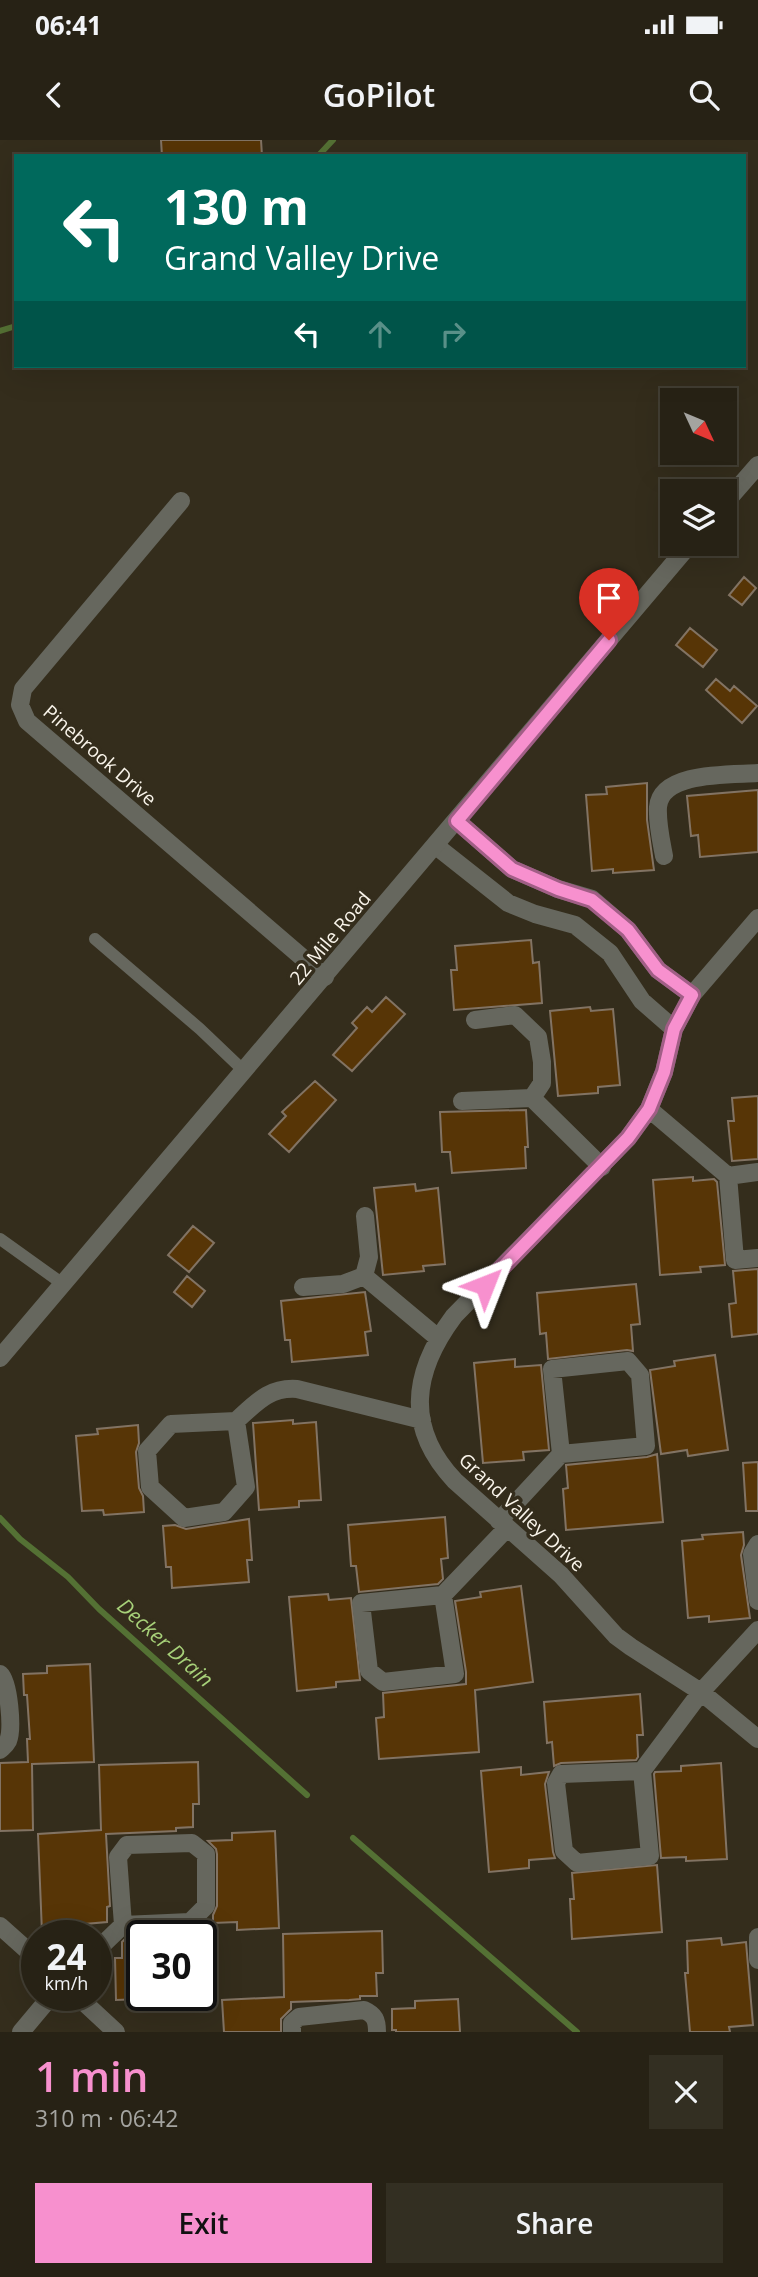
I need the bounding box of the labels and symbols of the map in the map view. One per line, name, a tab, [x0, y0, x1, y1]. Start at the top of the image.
north arrow	[660, 388, 737, 466]
pin	[579, 568, 639, 640]
street label: Pinebrook Drive	[38, 699, 162, 811]
street label: 22 Mile Road	[283, 886, 377, 990]
position arrow	[448, 1248, 522, 1322]
street label: Grand Valley Drive	[453, 1447, 591, 1577]
water label: Decker Drain	[112, 1592, 220, 1693]
speed limit sign: 30	[126, 1920, 217, 2011]

